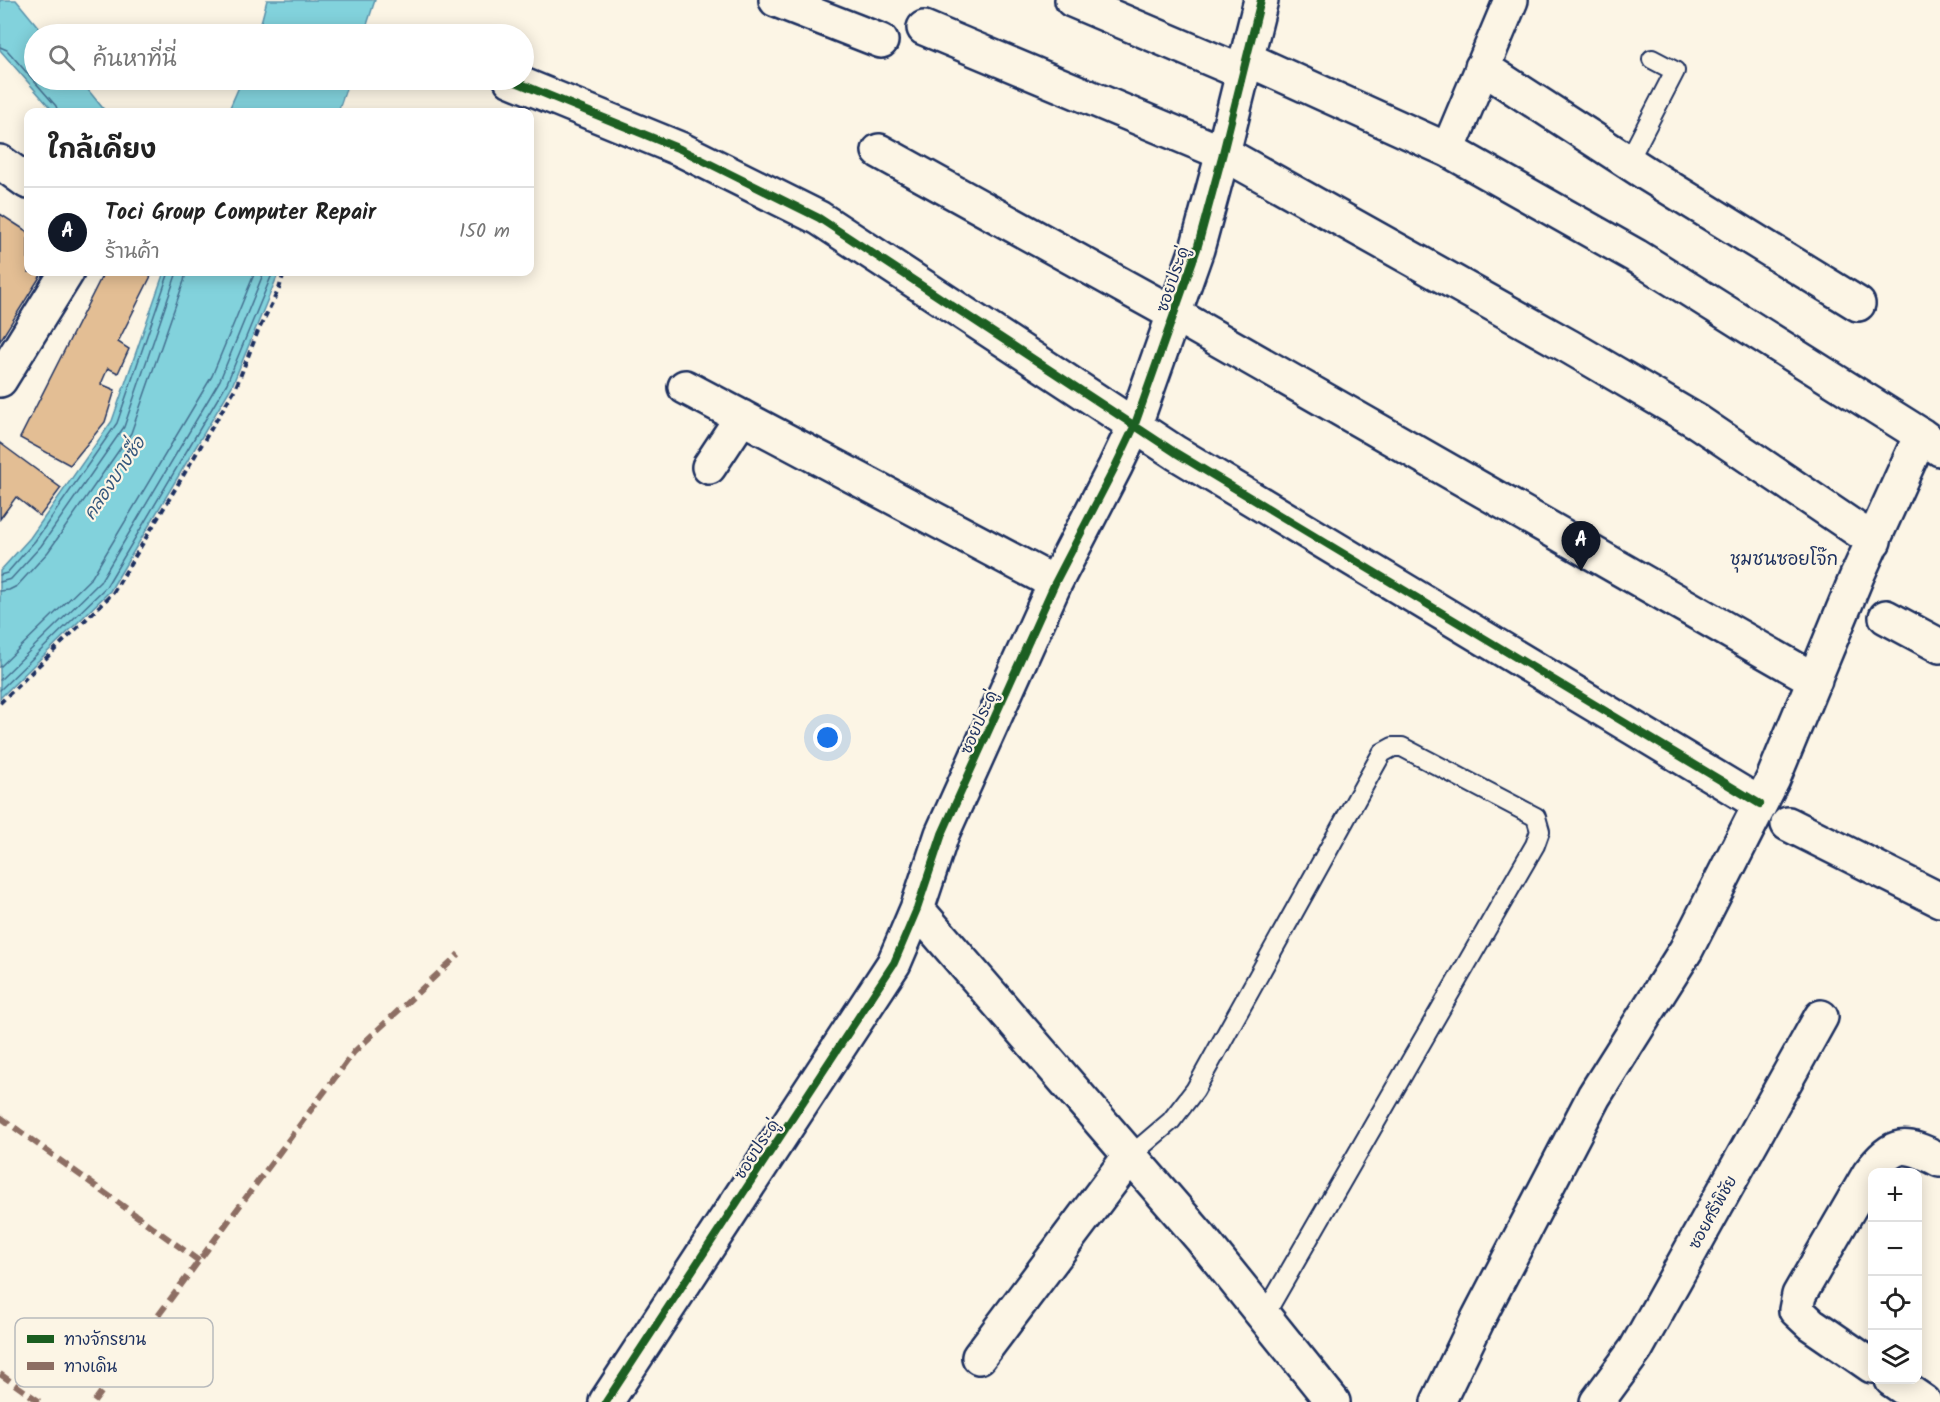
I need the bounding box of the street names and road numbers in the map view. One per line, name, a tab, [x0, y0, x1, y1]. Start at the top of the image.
street label: ซอยประดู่	[1151, 243, 1196, 316]
street label: ซอยประดู่	[954, 686, 1005, 759]
street label: ซอยประดู่	[728, 1114, 786, 1185]
street label: ซอยศรีพิชัย	[1683, 1171, 1744, 1254]

